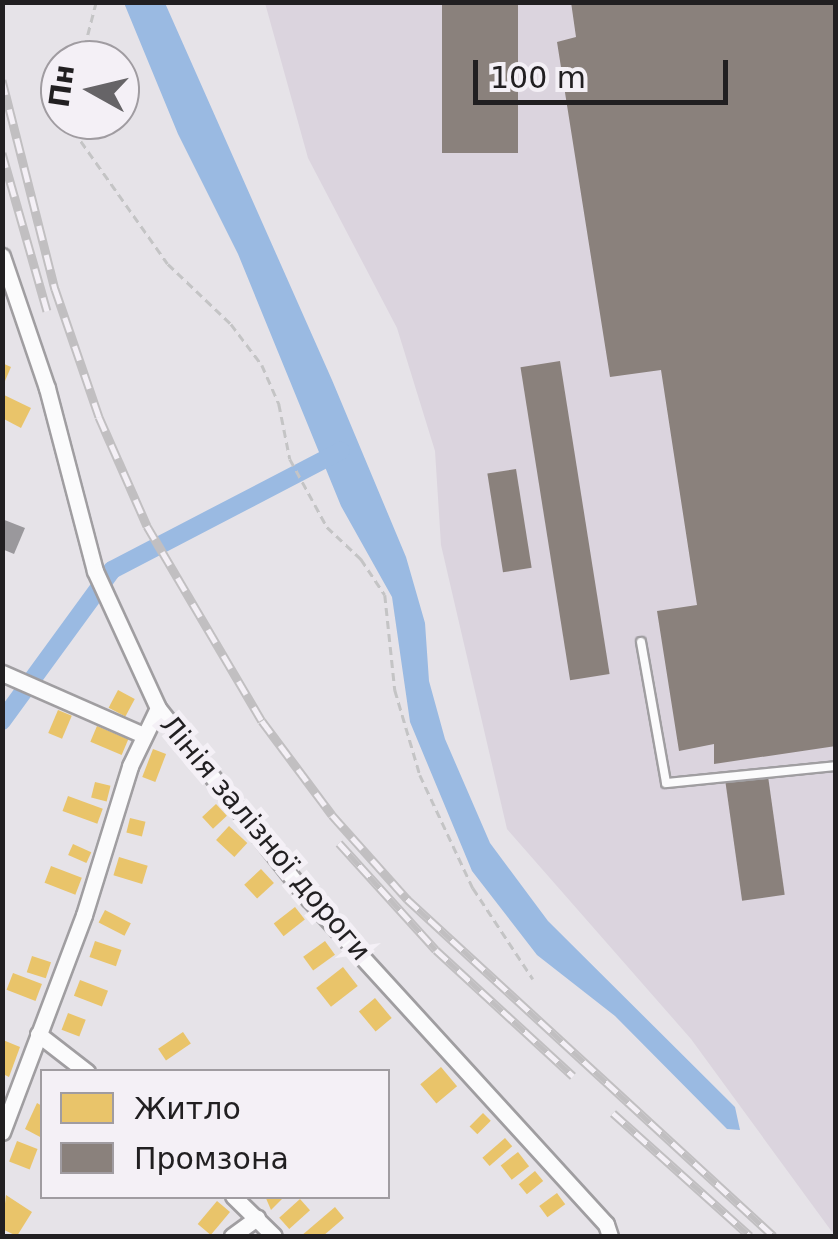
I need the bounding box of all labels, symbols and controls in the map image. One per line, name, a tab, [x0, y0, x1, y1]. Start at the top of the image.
north arrow	[40, 40, 140, 140]
scale bar	[478, 40, 733, 102]
text: 100 m	[490, 60, 586, 95]
text: Пн	[42, 63, 81, 110]
street label: Лінія залізної дороги	[153, 709, 377, 967]
legend	[40, 1069, 390, 1199]
text: Житло	[134, 1091, 241, 1126]
text: Промзона	[134, 1141, 289, 1176]

